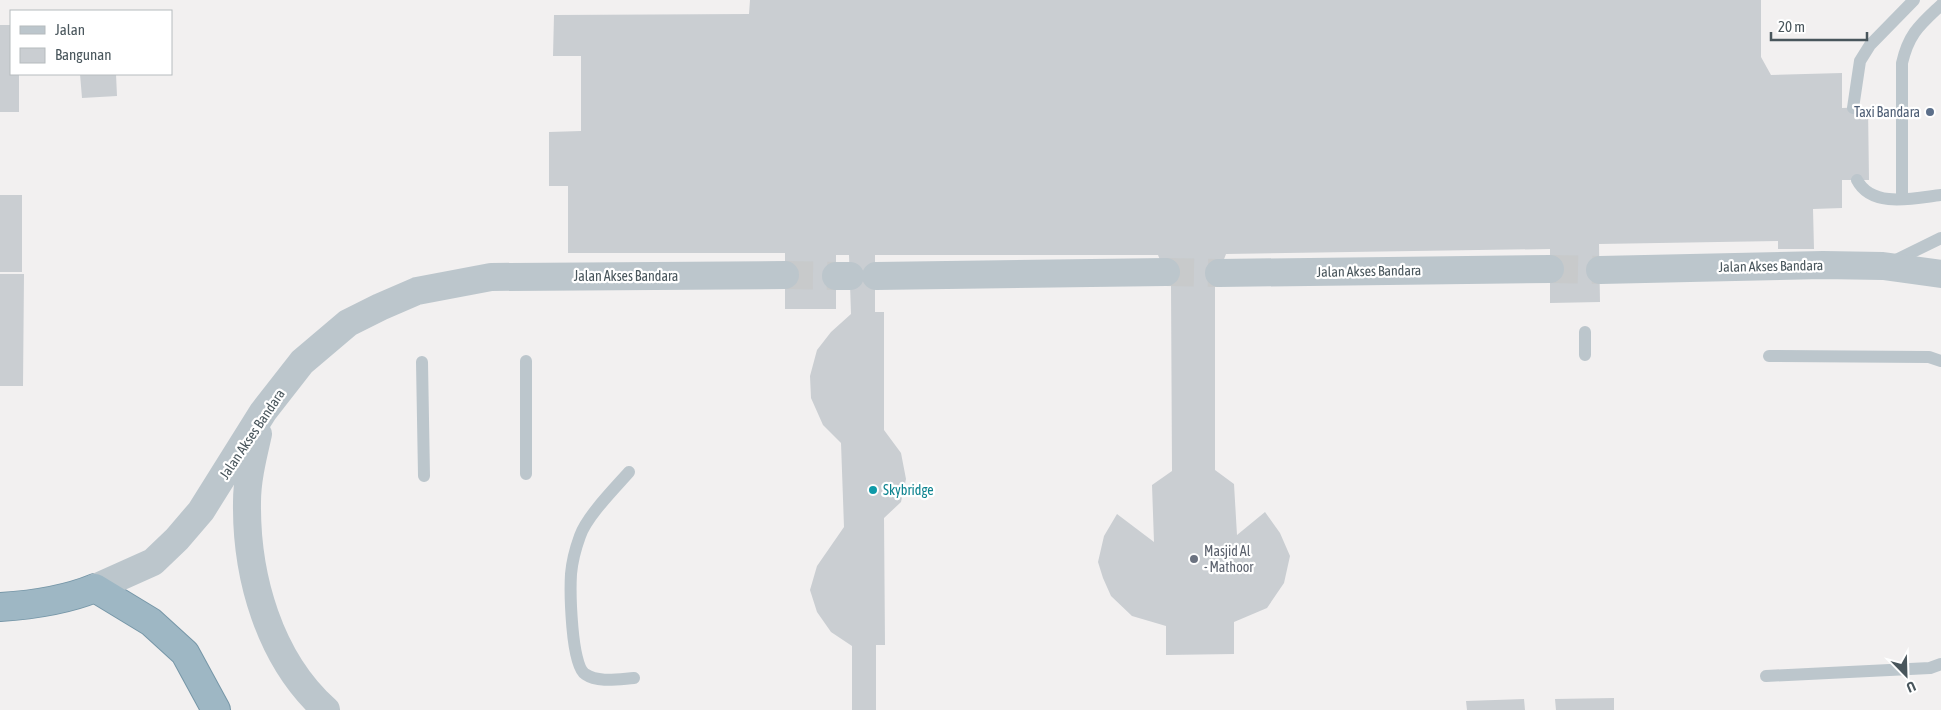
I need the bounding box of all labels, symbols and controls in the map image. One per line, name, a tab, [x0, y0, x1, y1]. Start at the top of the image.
legend	[10, 10, 172, 75]
scale bar	[1771, 10, 1867, 42]
text: 20 m	[1778, 18, 1805, 35]
text: Jalan	[55, 21, 85, 38]
text: Bangunan	[55, 46, 112, 63]
place label: Taxi Bandara	[1854, 104, 1920, 120]
marker: Taxi Bandara	[1924, 106, 1936, 118]
street label: Jalan Akses Bandara	[1719, 257, 1823, 275]
street label: Jalan Akses Bandara	[1317, 262, 1421, 280]
street label: Jalan Akses Bandara	[574, 268, 678, 284]
street label: Jalan Akses Bandara	[216, 386, 288, 482]
place label: Skybridge	[883, 482, 934, 498]
marker: Skybridge	[867, 484, 879, 496]
place label: Masjid Al - Mathoor	[1204, 543, 1254, 575]
marker: Masjid Al - Mathoor	[1188, 553, 1200, 565]
north arrow	[1881, 650, 1931, 700]
text: U	[1904, 678, 1918, 696]

